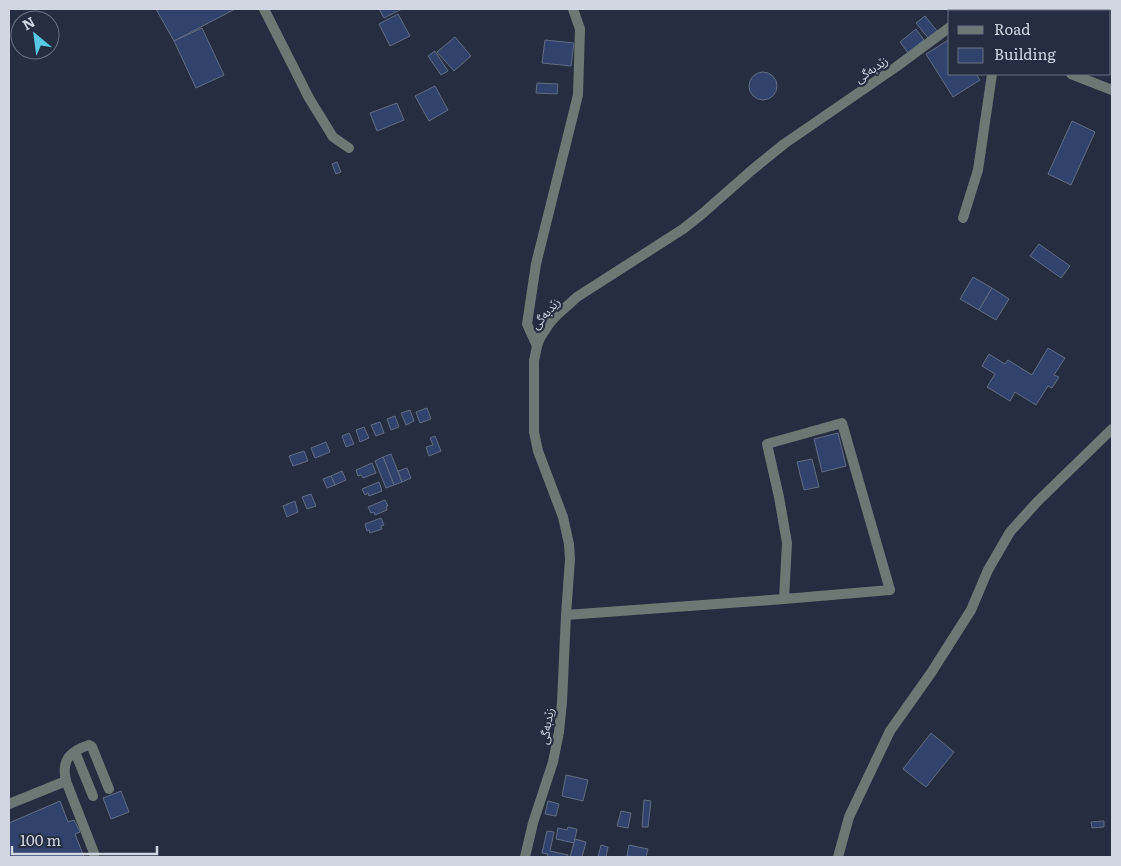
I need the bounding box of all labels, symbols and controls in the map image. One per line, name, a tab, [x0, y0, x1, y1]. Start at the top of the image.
north arrow	[10, 10, 60, 60]
legend	[948, 10, 1111, 75]
text: N	[18, 11, 38, 34]
text: Road	[994, 17, 1030, 40]
text: Building	[994, 42, 1056, 65]
street label: زێدبەگی	[851, 51, 891, 87]
street label: زێدبەگی	[526, 293, 564, 333]
street label: زێدبەگی	[534, 706, 558, 746]
scale bar	[12, 824, 158, 856]
text: 100 m	[20, 828, 61, 851]

